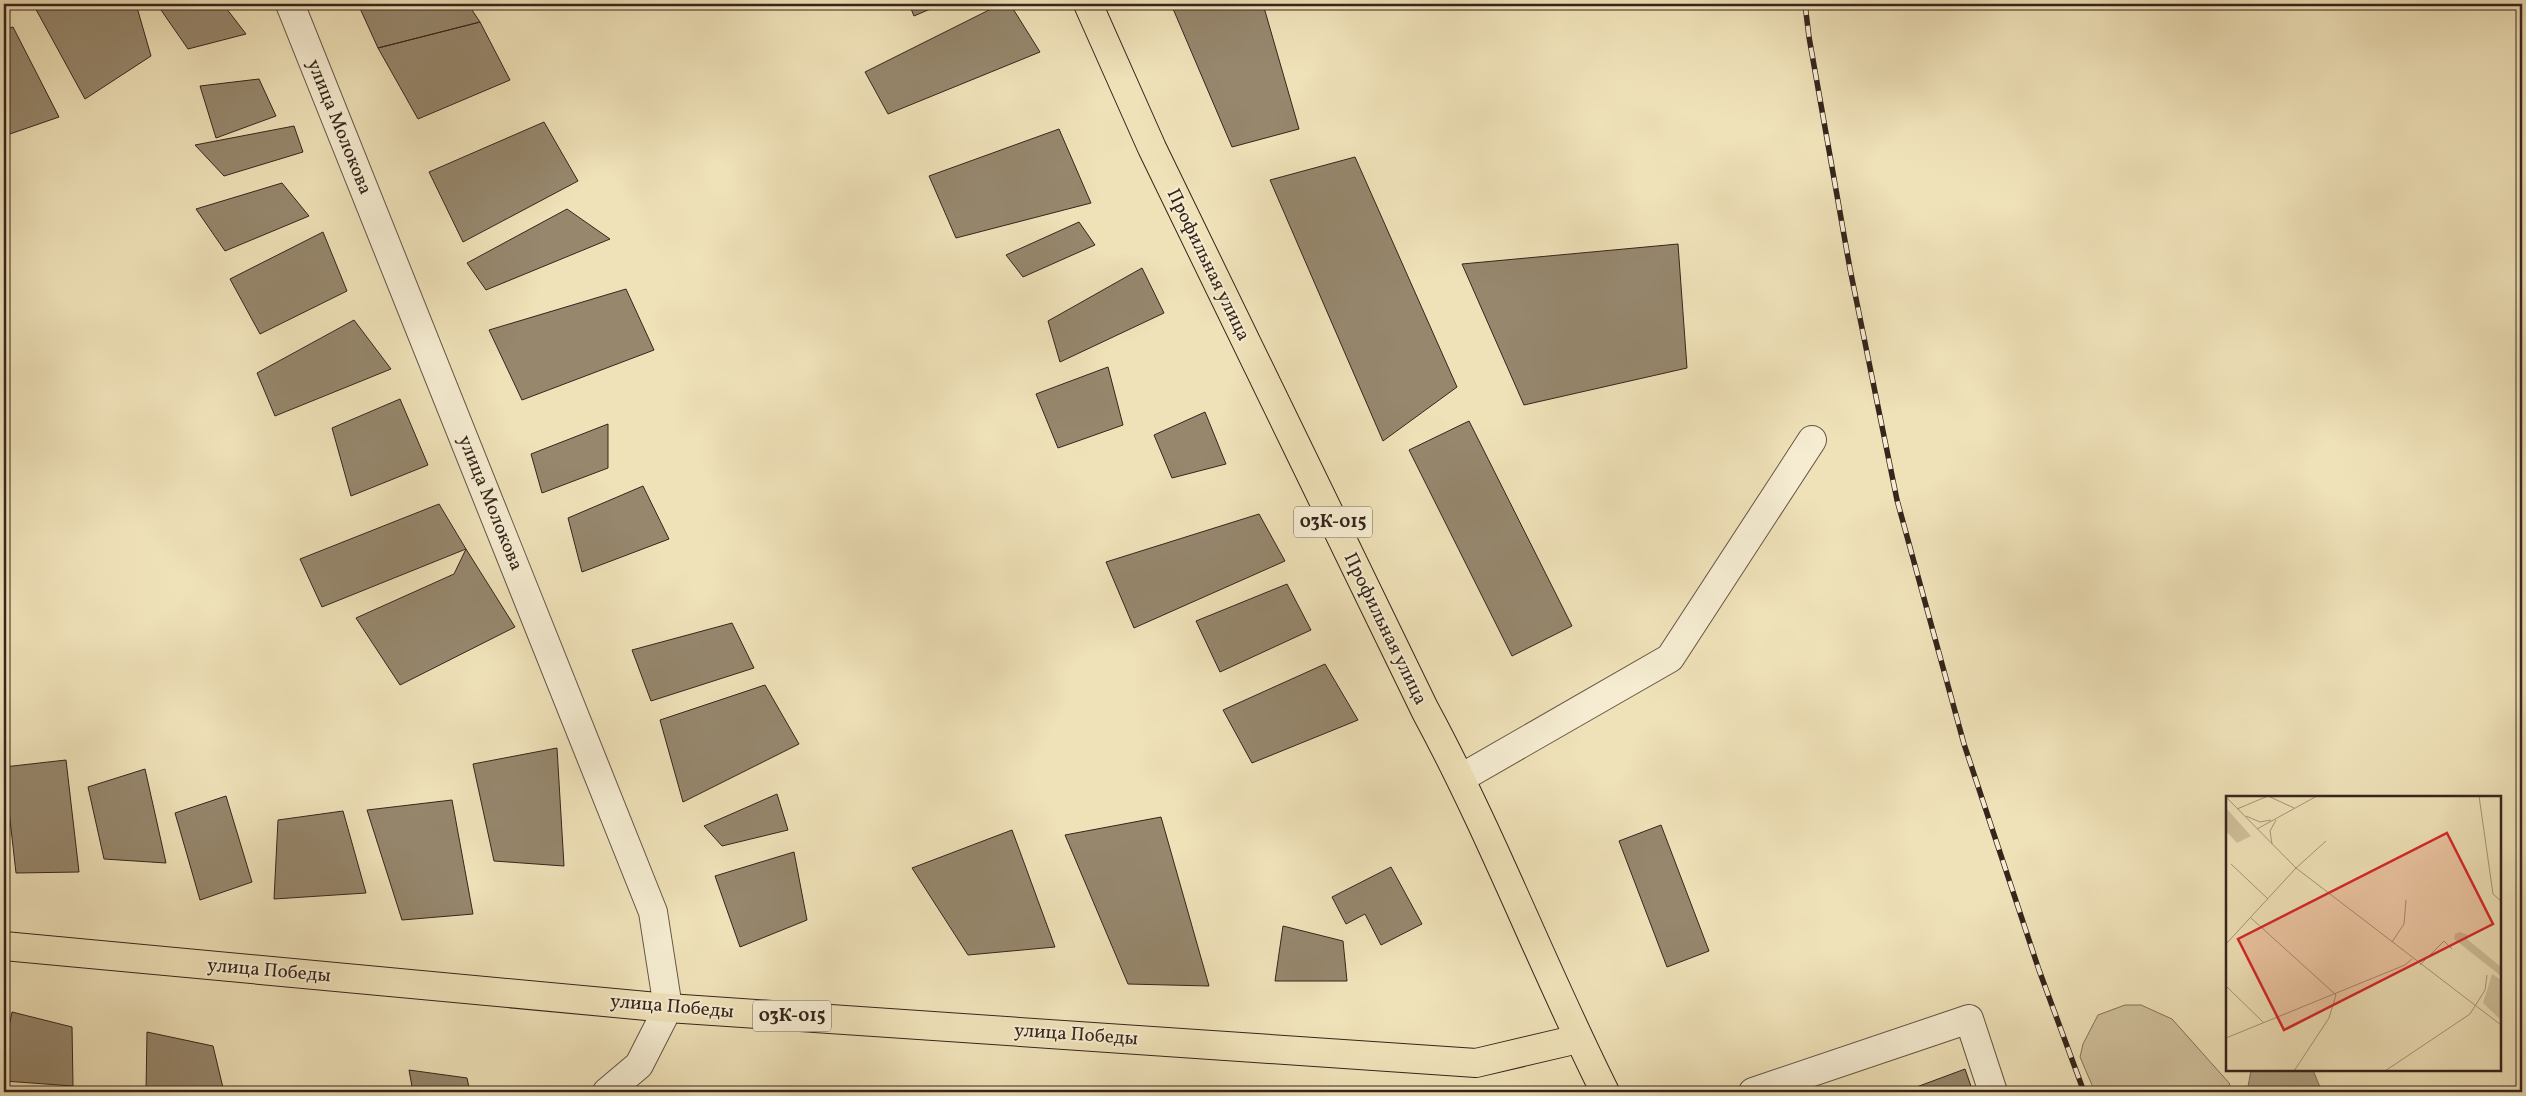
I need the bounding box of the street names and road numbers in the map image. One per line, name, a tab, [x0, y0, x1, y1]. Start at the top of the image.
street label: улица Молокова	[300, 56, 378, 198]
street label: Профильная улица	[1160, 184, 1256, 346]
street label: улица Молокова	[451, 432, 529, 574]
road number: 03К-015	[1294, 507, 1372, 538]
street label: Профильная улица	[1337, 548, 1433, 710]
street label: улица Победы	[206, 953, 332, 989]
street label: улица Победы	[609, 989, 735, 1025]
road number: 03К-015	[753, 1000, 831, 1032]
street label: улица Победы	[1013, 1018, 1139, 1052]

